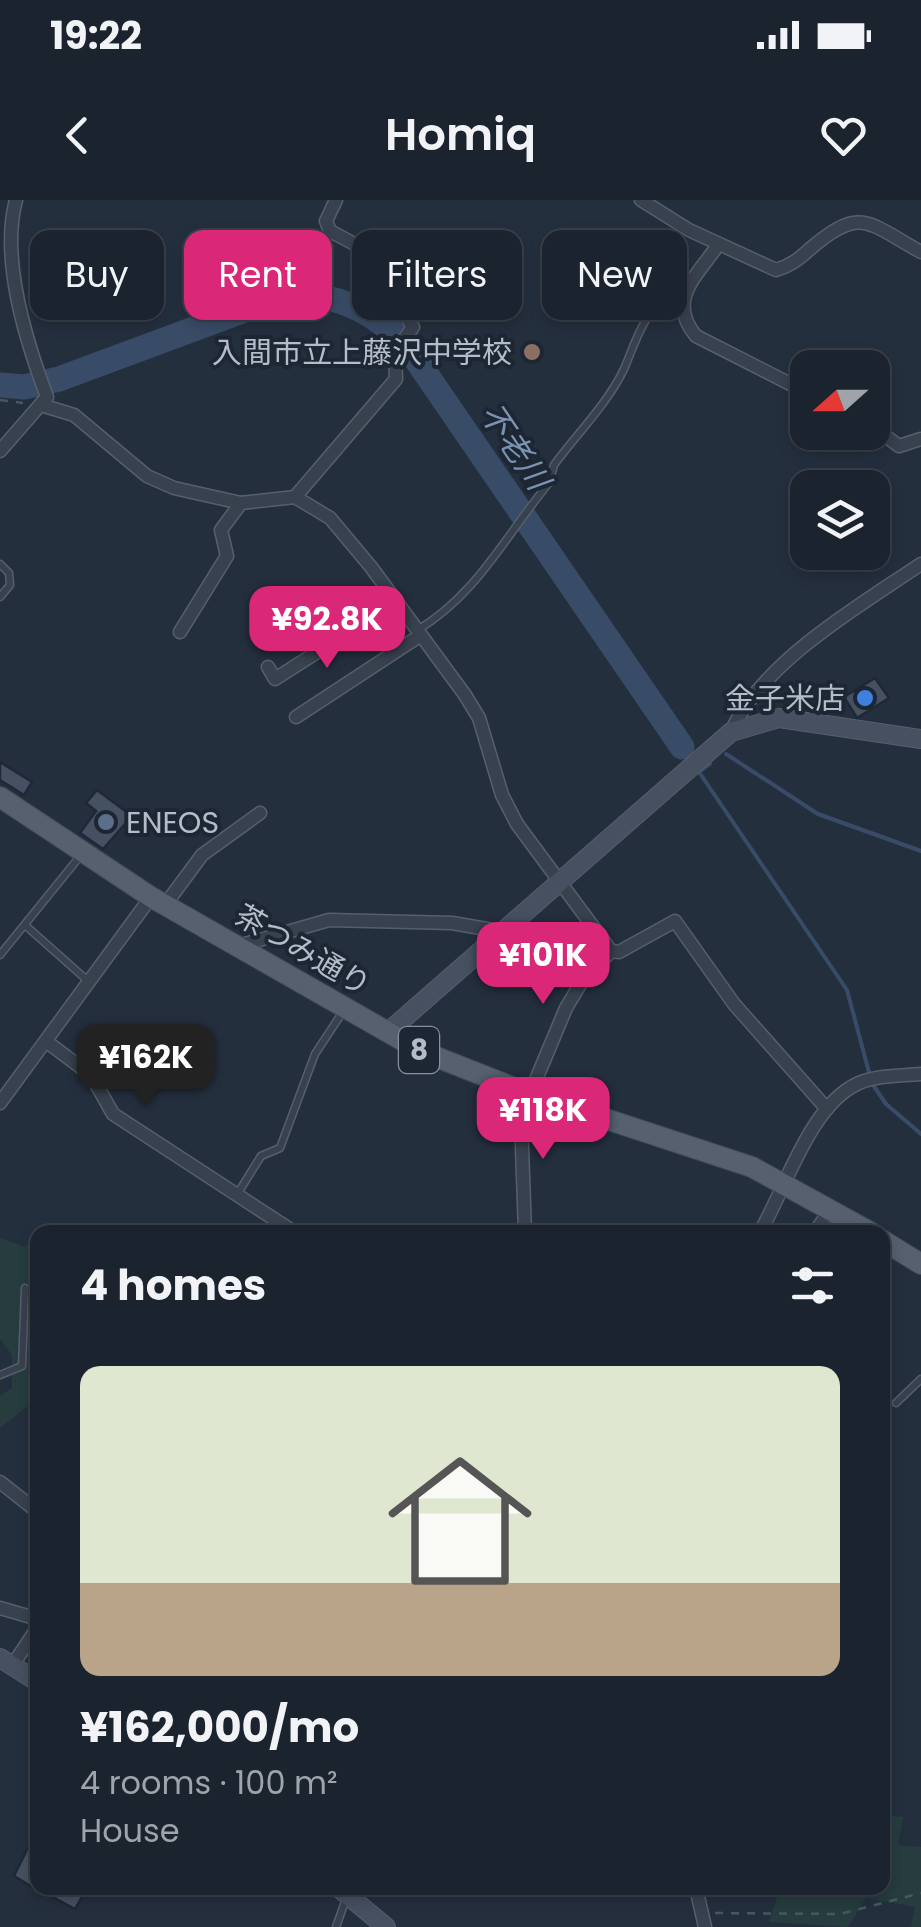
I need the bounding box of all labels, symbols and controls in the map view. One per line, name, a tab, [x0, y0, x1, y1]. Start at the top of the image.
text: 19:22	[50, 9, 142, 62]
text: Homiq	[385, 103, 536, 166]
icon: back	[50, 108, 105, 163]
icon: heart	[816, 108, 871, 163]
chip: Buy	[30, 230, 164, 320]
chip: Rent	[184, 230, 332, 320]
chip: Filters	[352, 230, 522, 320]
chip: New	[542, 230, 687, 320]
place label: 入間市立上藤沢中学校	[212, 331, 512, 374]
marker: 入間市立上藤沢中学校	[521, 341, 543, 363]
north arrow	[790, 350, 890, 450]
map controls	[790, 350, 890, 570]
water label: 不老川	[470, 394, 562, 501]
button: layers	[790, 470, 890, 570]
pin: ¥92.8K	[246, 586, 408, 671]
text: ¥92.8K	[271, 596, 383, 641]
place label: 金子米店	[725, 677, 845, 720]
marker: 金子米店	[854, 687, 876, 709]
place label: ENEOS	[126, 801, 219, 844]
marker: ENEOS	[95, 811, 117, 833]
street label: 茶つみ通り	[227, 894, 379, 1006]
pin: ¥101K	[473, 922, 613, 1007]
text: ¥101K	[499, 932, 587, 977]
pin: ¥162K	[76, 1024, 216, 1109]
road number: 8	[399, 1027, 439, 1073]
text: ¥162K	[99, 1034, 193, 1079]
pin: ¥118K	[473, 1077, 613, 1162]
text: ¥118K	[499, 1087, 587, 1132]
text: 4 homes	[80, 1256, 266, 1315]
icon: filters	[785, 1258, 840, 1313]
icon: home	[370, 1431, 550, 1611]
text: ¥162,000/mo	[80, 1698, 359, 1757]
text: 4 rooms · 100 m²	[80, 1760, 338, 1805]
text: House	[80, 1808, 180, 1853]

